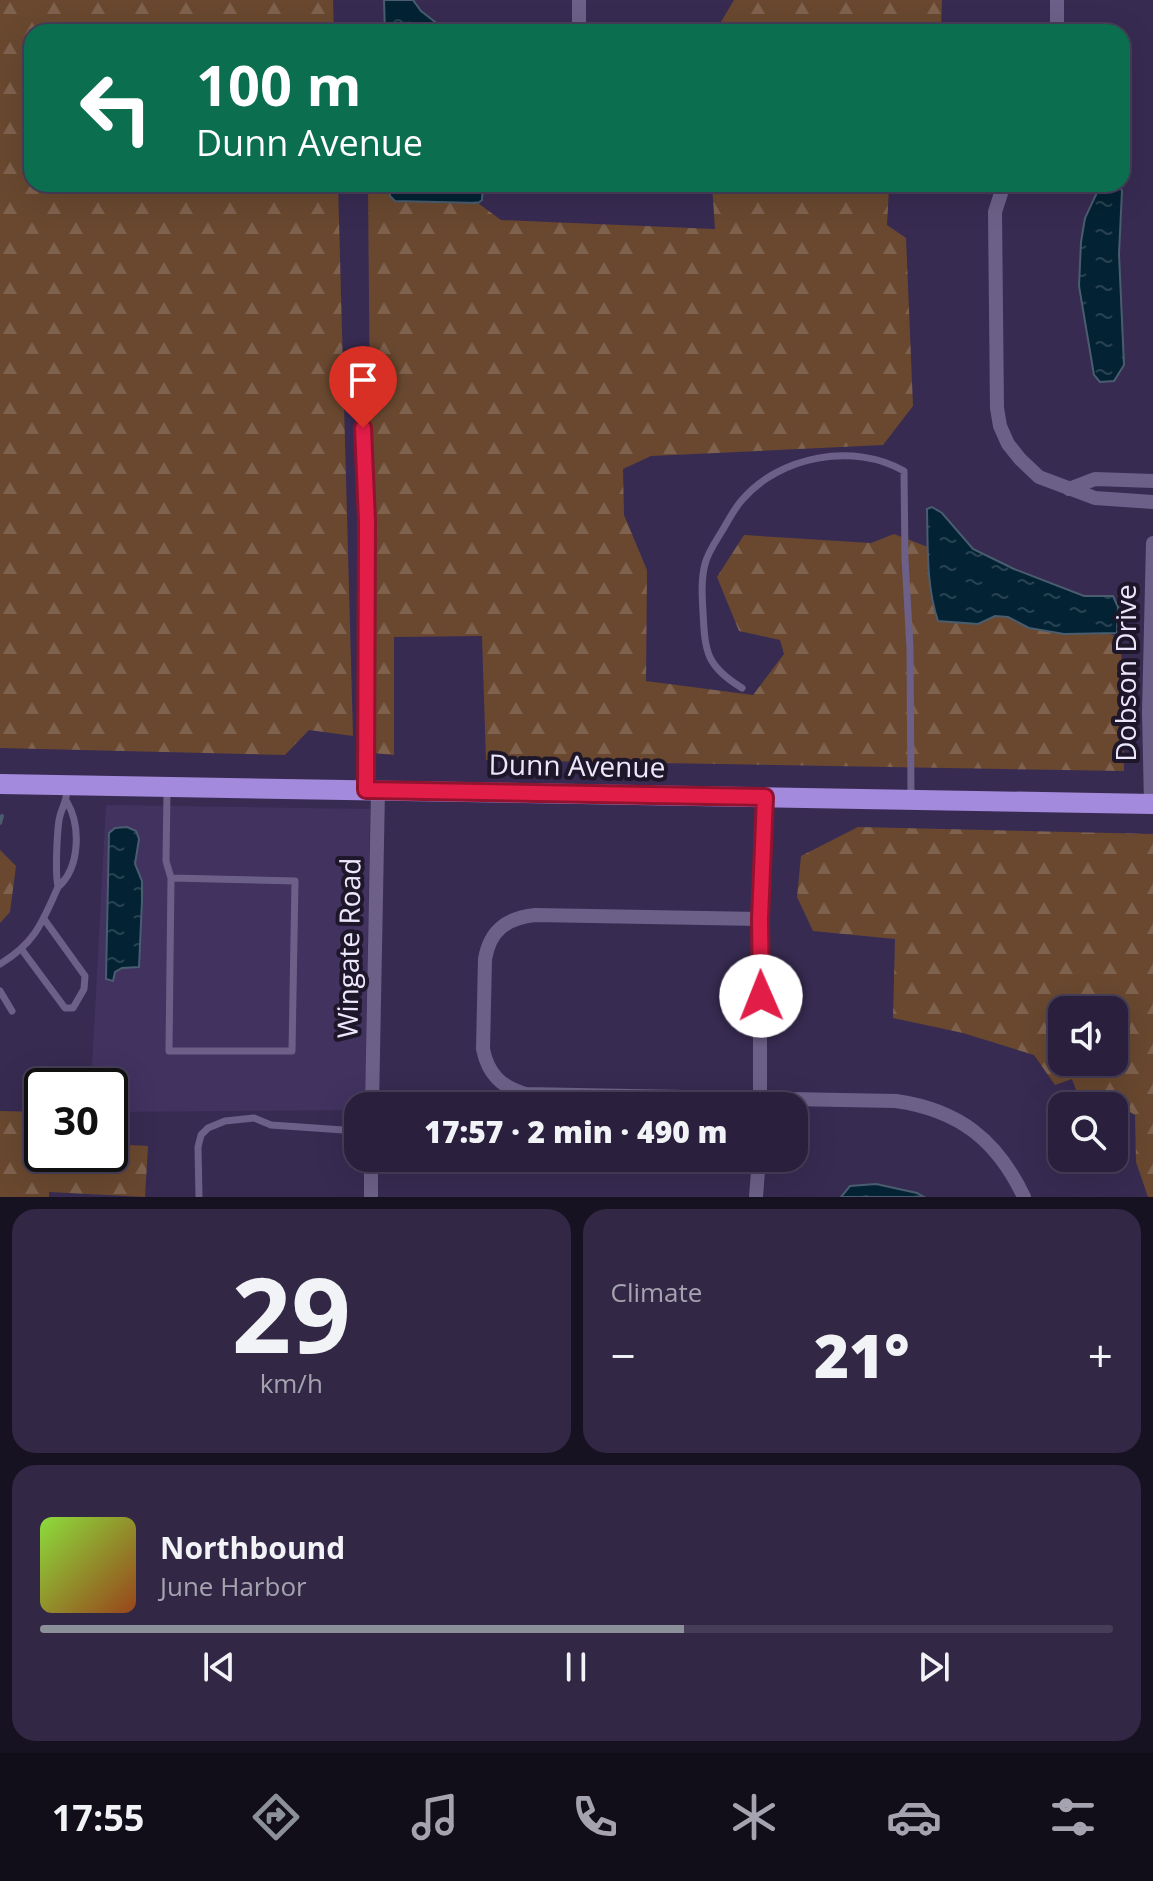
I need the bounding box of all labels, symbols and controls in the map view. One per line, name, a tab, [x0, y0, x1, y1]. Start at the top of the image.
text: 100 m	[196, 46, 362, 122]
icon: left	[64, 56, 168, 160]
text: Dunn Avenue	[196, 118, 423, 167]
pin	[329, 346, 397, 428]
icon: arrive	[341, 358, 385, 402]
street label: Dobson Drive	[1106, 584, 1144, 762]
street label: Dunn Avenue	[488, 744, 666, 786]
street label: Wingate Road	[327, 857, 369, 1039]
position arrow	[719, 954, 803, 1038]
map controls	[1048, 996, 1128, 1172]
button: sound	[1048, 996, 1128, 1076]
speed limit sign: 30	[24, 1068, 128, 1172]
button: search	[1048, 1092, 1128, 1172]
text: 17:57 · 2 min · 490 m	[424, 1111, 728, 1152]
text: 29	[232, 1242, 351, 1383]
text: Climate	[611, 1274, 702, 1310]
text: 21°	[814, 1314, 910, 1396]
text: −	[611, 1325, 636, 1385]
text: +	[1088, 1325, 1113, 1385]
text: km/h	[260, 1365, 323, 1401]
text: Northbound	[160, 1527, 345, 1568]
text: June Harbor	[160, 1568, 307, 1604]
icon: previous	[197, 1645, 241, 1689]
icon: pause	[554, 1645, 598, 1689]
icon: next	[912, 1645, 956, 1689]
icon: directions	[248, 1789, 304, 1845]
icon: music	[407, 1789, 463, 1845]
icon: phone	[567, 1789, 623, 1845]
icon: climate	[726, 1789, 782, 1845]
icon: car	[886, 1789, 942, 1845]
icon: filters	[1045, 1789, 1101, 1845]
text: 17:55	[52, 1793, 144, 1842]

